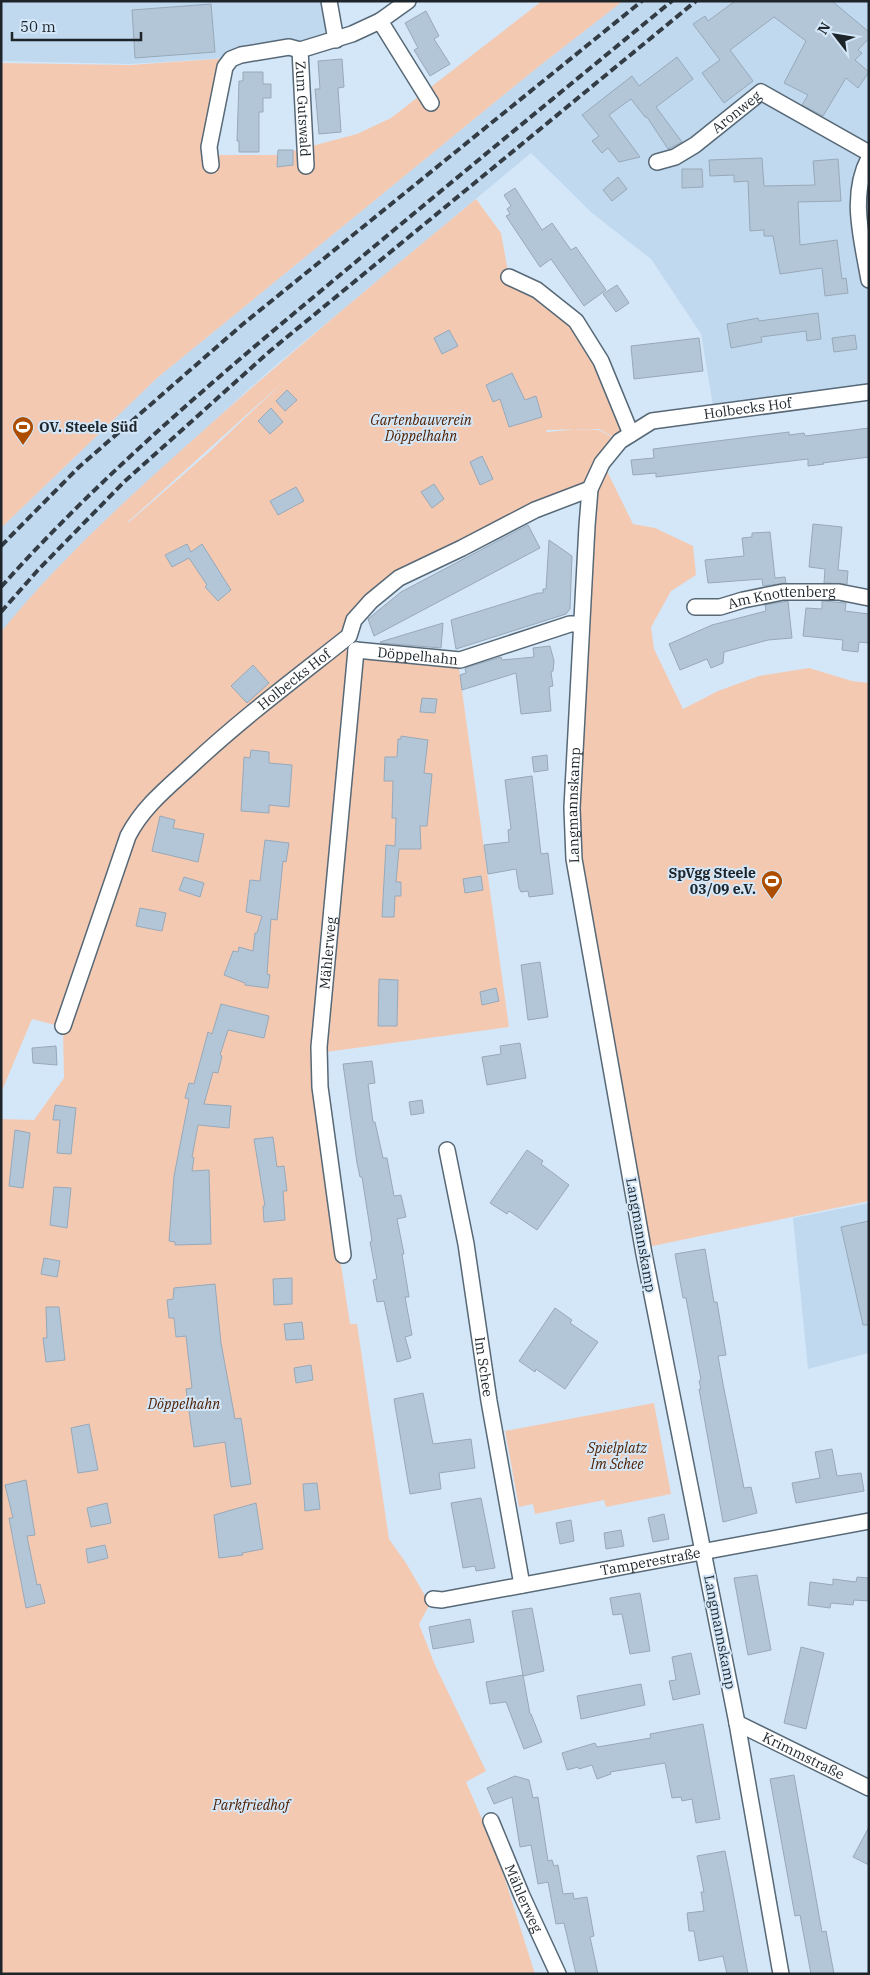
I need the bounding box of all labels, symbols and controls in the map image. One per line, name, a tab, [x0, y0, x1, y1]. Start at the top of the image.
scale bar	[12, 10, 141, 42]
north arrow	[810, 10, 860, 60]
text: 50 m	[20, 17, 56, 36]
text: N	[813, 19, 834, 38]
street label: Zum Gutswald	[292, 61, 315, 158]
street label: Aronweg	[708, 86, 765, 137]
street label: Holbecks Hof	[703, 393, 794, 423]
park label: Gartenbauverein Döppelhahn	[370, 411, 472, 445]
sports icon: OV. Steele Süd	[11, 415, 35, 446]
place label: OV. Steele Süd	[39, 418, 138, 436]
street label: Am Knottenberg	[726, 583, 836, 613]
street label: Döppelhahn	[377, 643, 459, 669]
street label: Holbecks Hof	[254, 644, 335, 714]
street label: Langmannskamp	[563, 747, 584, 864]
place label: SpVgg Steele 03/09 e.V.	[669, 864, 756, 898]
sports icon: SpVgg Steele 03/09 e.V.	[760, 869, 784, 900]
street label: Mählerweg	[315, 915, 340, 990]
street label: Langmannskamp	[622, 1176, 660, 1294]
street label: Im Schee	[471, 1335, 497, 1398]
park label: Döppelhahn	[147, 1395, 220, 1413]
park label: Spielplatz Im Schee	[586, 1439, 647, 1473]
street label: Tamperestraße	[599, 1543, 702, 1580]
street label: Langmannskamp	[700, 1573, 740, 1691]
street label: Krimmstraße	[759, 1728, 847, 1783]
park label: Parkfriedhof	[212, 1796, 292, 1814]
street label: Mählerweg	[501, 1862, 547, 1936]

